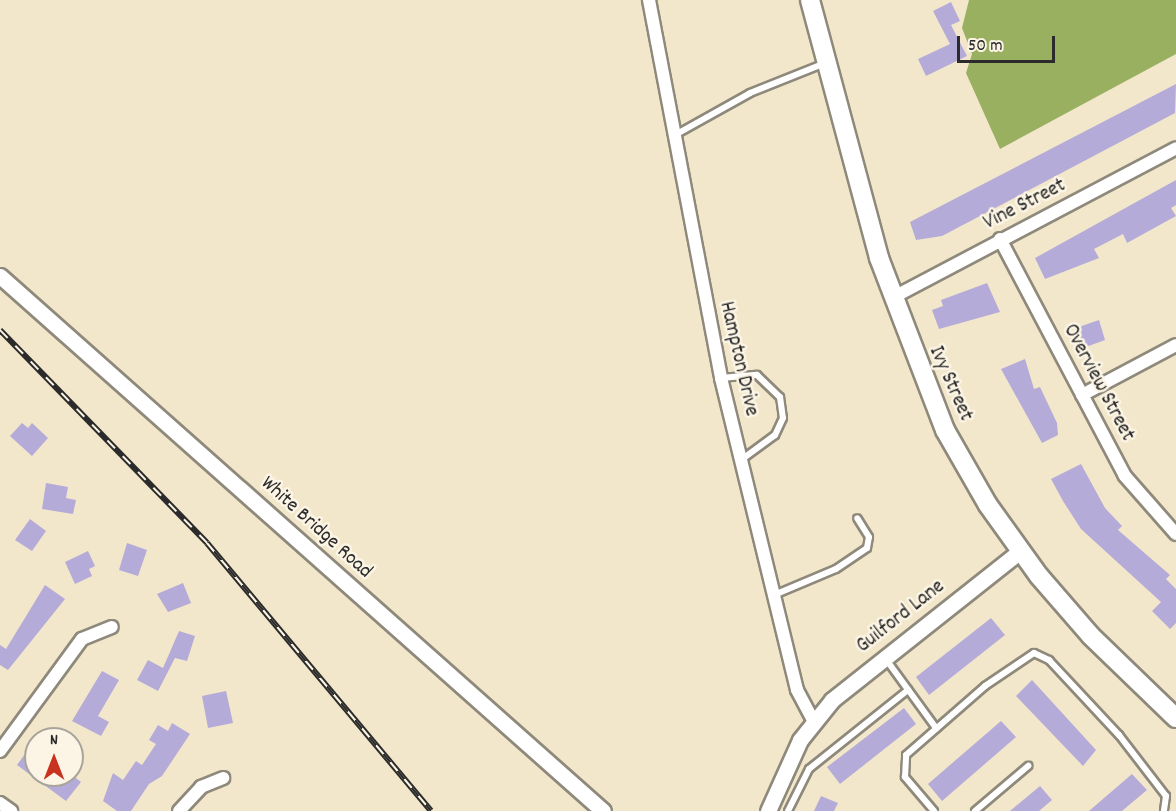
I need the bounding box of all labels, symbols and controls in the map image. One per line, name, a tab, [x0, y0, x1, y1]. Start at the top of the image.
scale bar	[960, 24, 1058, 62]
text: 50 m	[968, 34, 1003, 59]
street label: Vine Street	[980, 174, 1070, 236]
street label: Hampton Drive	[713, 299, 763, 419]
street label: Overview Street	[1057, 320, 1139, 446]
street label: Ivy Street	[922, 343, 978, 425]
street label: White Bridge Road	[255, 471, 377, 585]
street label: Guilford Lane	[852, 575, 950, 659]
north arrow	[24, 727, 84, 787]
text: N	[50, 729, 58, 752]

